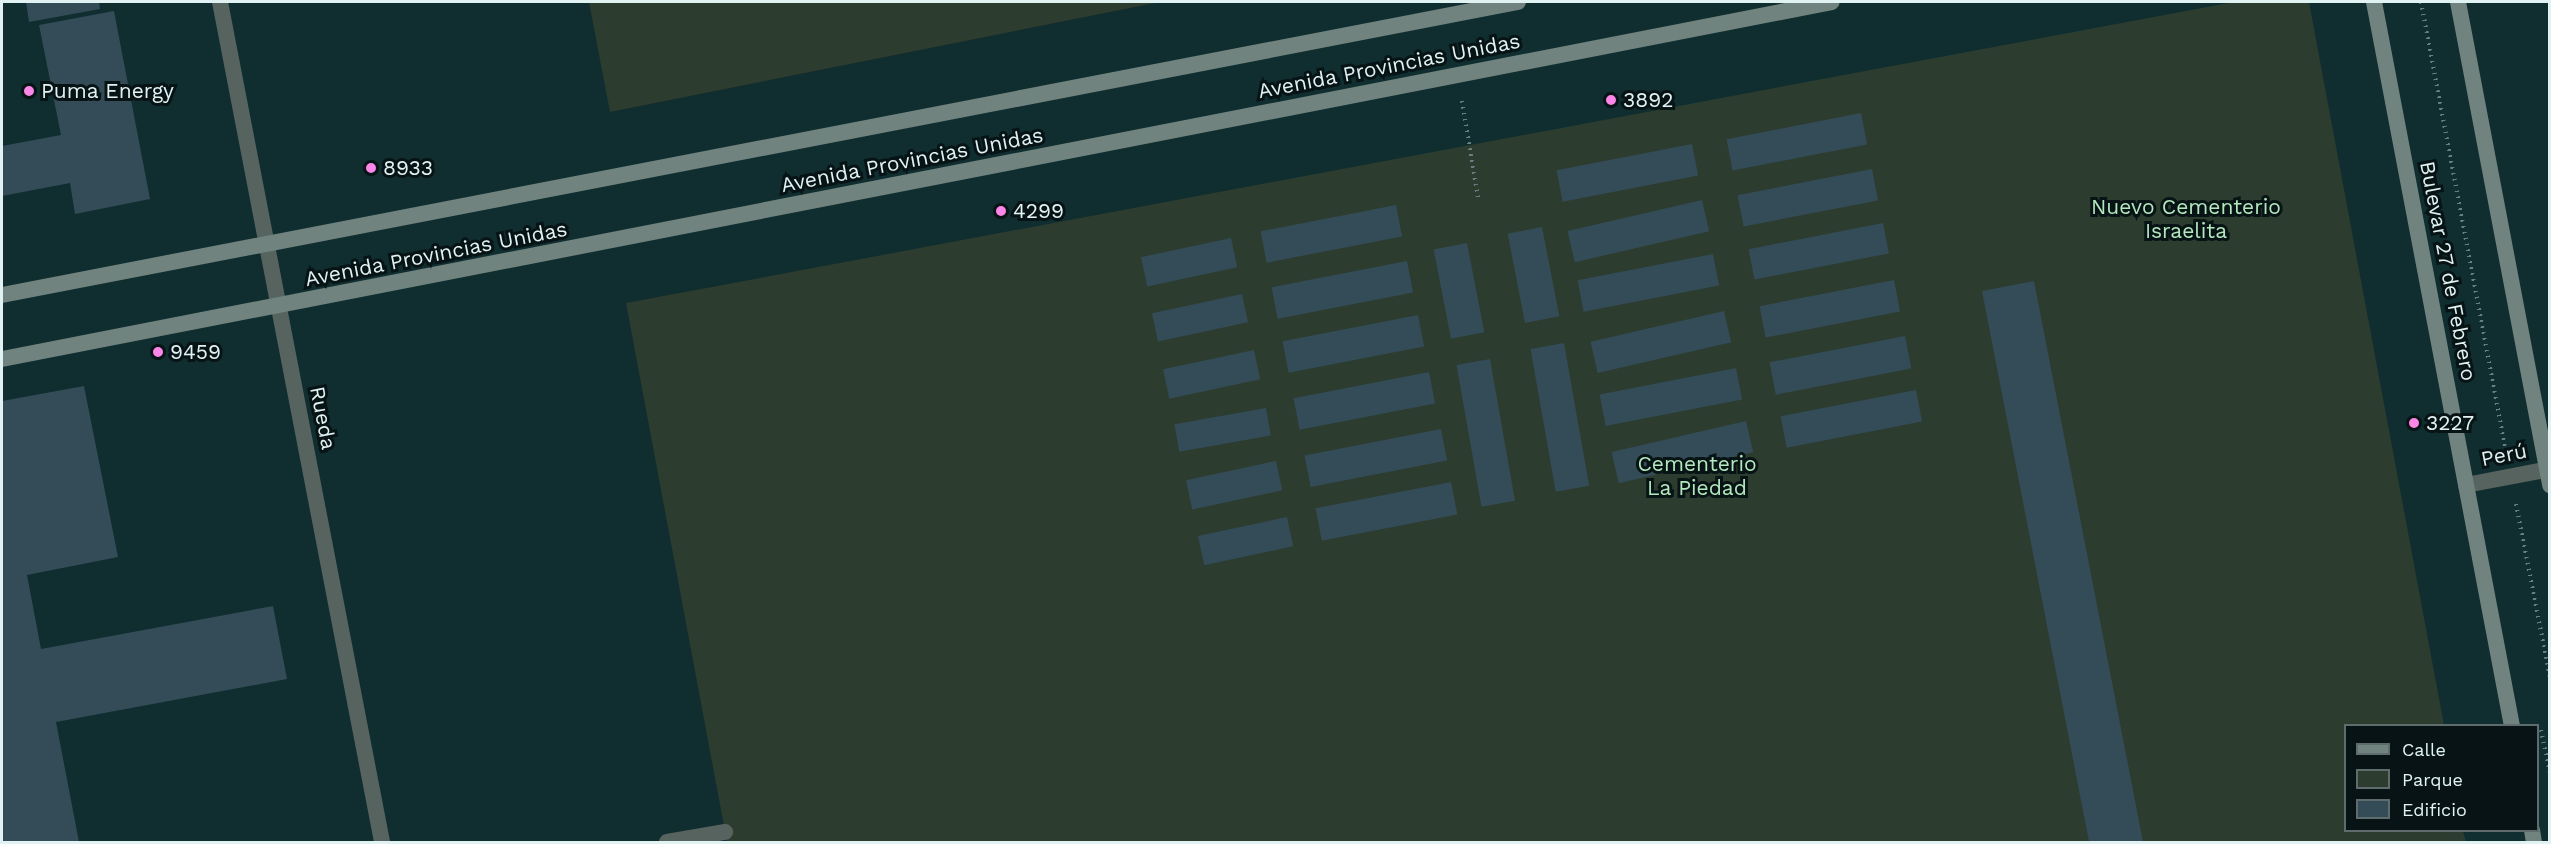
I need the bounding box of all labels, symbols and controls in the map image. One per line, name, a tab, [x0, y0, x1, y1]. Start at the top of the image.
street label: Avenida Provincias Unidas	[1256, 28, 1522, 104]
place label: Puma Energy	[41, 78, 174, 104]
marker: Puma Energy	[22, 84, 36, 98]
place label: 3892	[1623, 87, 1673, 113]
marker: 3892	[1604, 93, 1618, 107]
street label: Avenida Provincias Unidas	[779, 122, 1045, 198]
place label: 8933	[383, 155, 433, 181]
street label: Bulevar 27 de Febrero	[2414, 158, 2482, 384]
marker: 8933	[364, 161, 378, 175]
park label: Nuevo Cementerio Israelita	[2091, 194, 2281, 244]
place label: 4299	[1013, 198, 1064, 224]
marker: 4299	[994, 204, 1008, 218]
street label: Avenida Provincias Unidas	[303, 216, 569, 292]
place label: 9459	[170, 339, 221, 365]
marker: 9459	[151, 345, 165, 359]
street label: Rueda	[305, 384, 341, 452]
place label: 3227	[2426, 410, 2474, 436]
marker: 3227	[2407, 416, 2421, 430]
street label: Perú	[2479, 438, 2529, 472]
park label: Cementerio La Piedad	[1637, 451, 1757, 501]
legend	[2344, 724, 2539, 832]
text: Calle	[2402, 739, 2446, 760]
text: Parque	[2402, 769, 2463, 790]
text: Edificio	[2402, 799, 2467, 820]

